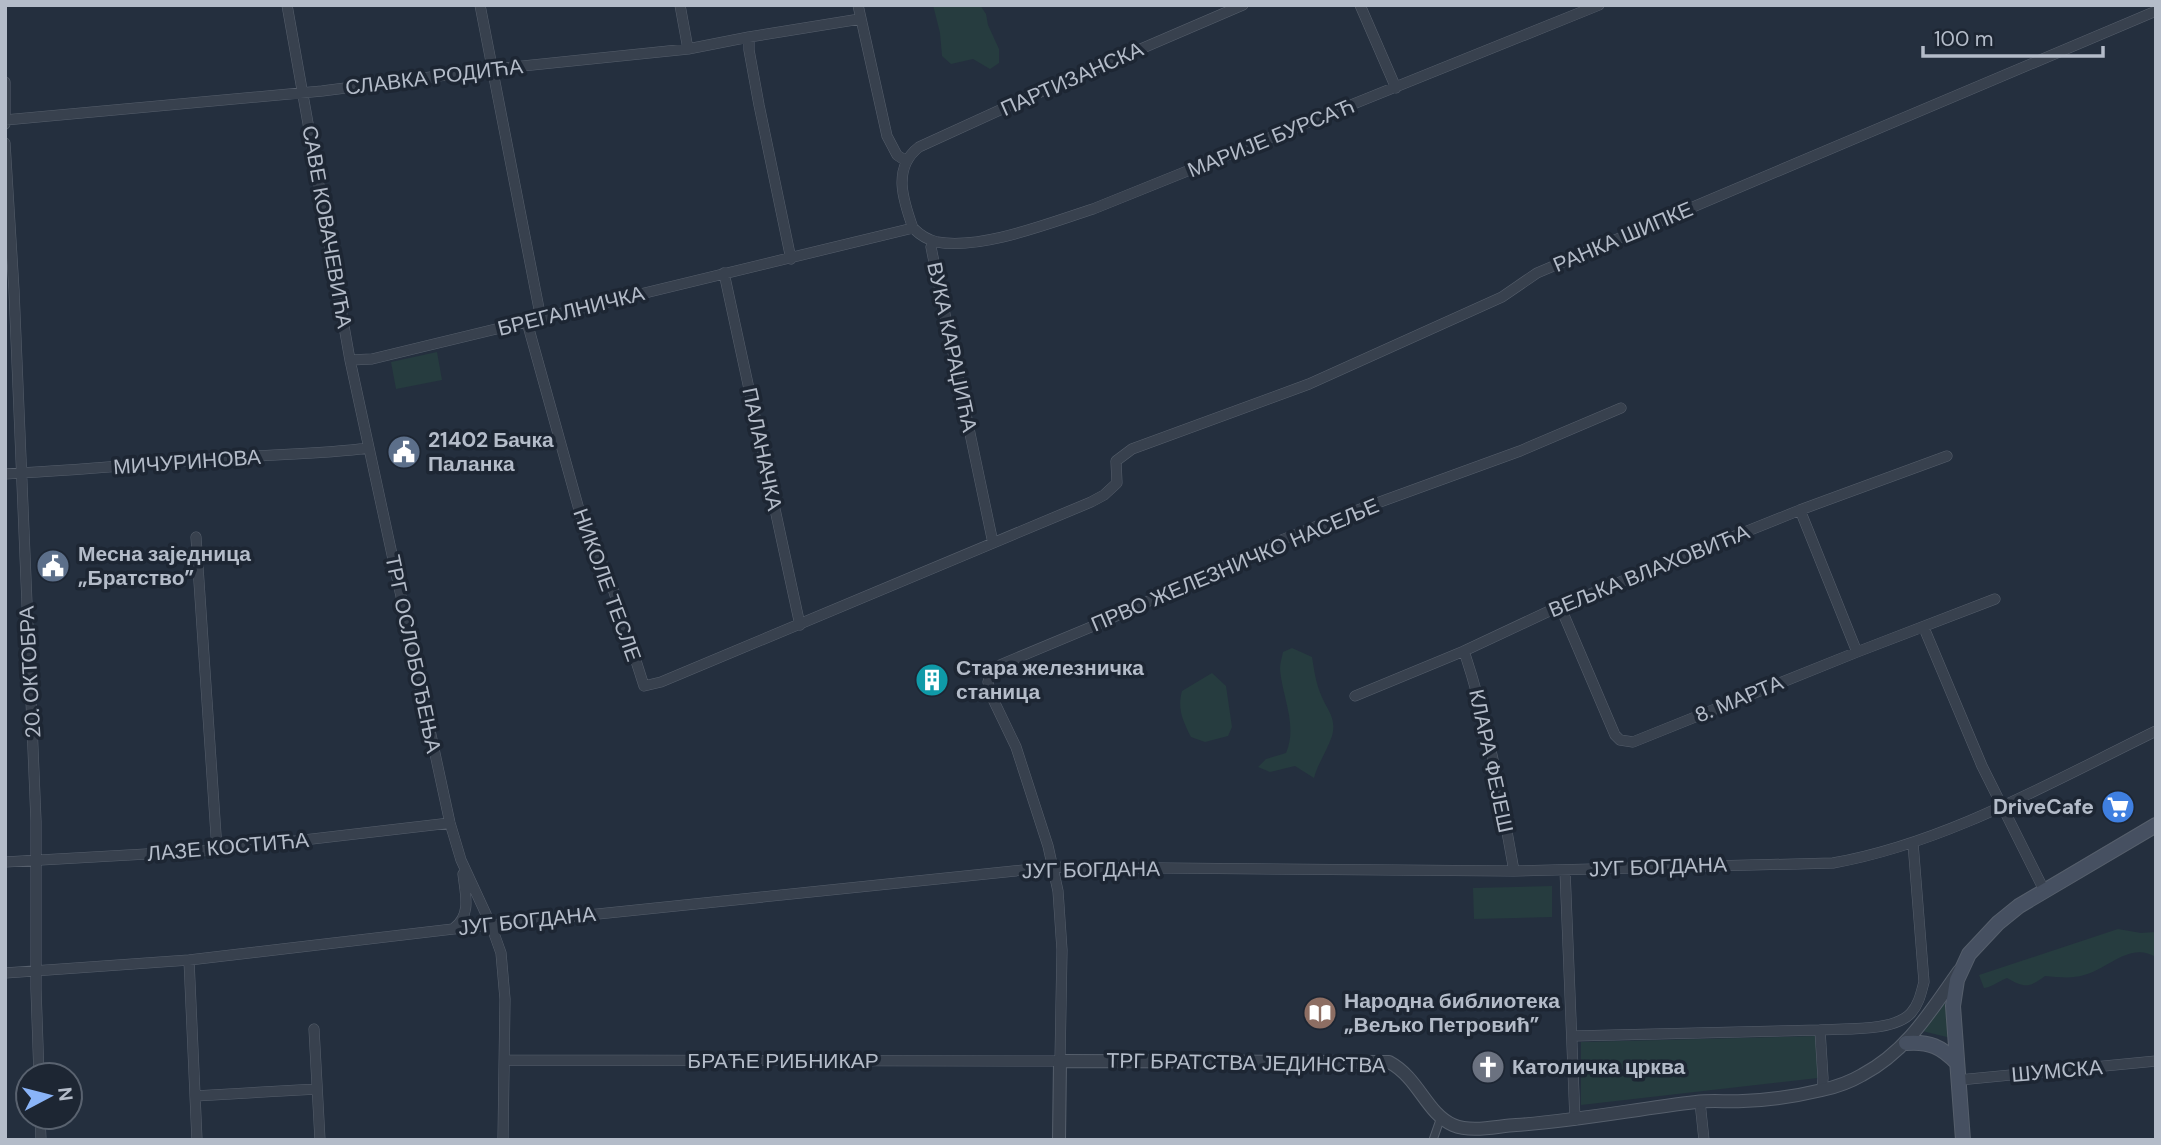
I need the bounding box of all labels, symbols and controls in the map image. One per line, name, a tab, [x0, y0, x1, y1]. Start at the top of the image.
scale bar	[1923, 14, 2103, 58]
text: 100 m	[1934, 25, 1994, 53]
street label: ПАРТИЗАНСКА	[996, 35, 1148, 123]
street label: СЛАВКА РОДИЋА	[344, 52, 524, 102]
street label: МАРИЈЕ БУРСАЋ	[1183, 92, 1359, 184]
street label: САВЕ КОВАЧЕВИЋА	[295, 123, 359, 331]
street label: РАНКА ШИПКЕ	[1549, 195, 1697, 279]
street label: ВУКА КАРАЏИЋА	[920, 259, 984, 435]
street label: БРЕГАЛНИЧКА	[495, 279, 647, 343]
street label: ПАЛАНАЧКА	[735, 385, 789, 513]
place label: 21402 Бачка Паланка	[428, 426, 554, 478]
public building icon: 21402 Бачка Паланка	[385, 433, 423, 471]
street label: МИЧУРИНОВА	[112, 443, 262, 481]
street label: ПРВО ЖЕЛЕЗНИЧКО НАСЕЉЕ	[1087, 492, 1383, 638]
street label: НИКОЛЕ ТЕСЛЕ	[566, 505, 648, 665]
street label: ВЕЉКА ВЛАХОВИЋА	[1544, 518, 1754, 624]
place label: Месна заједница „Братство”	[78, 540, 251, 592]
public building icon: Месна заједница „Братство”	[34, 547, 72, 585]
street label: ТРГ ОСЛОБОЂЕЊА	[378, 552, 448, 756]
street label: 20. ОКТОБРА	[13, 605, 47, 739]
place label: Стара железничка станица	[956, 654, 1144, 706]
building icon: Стара железничка станица	[913, 661, 951, 699]
street label: 8. МАРТА	[1691, 669, 1787, 729]
street label: КЛАРА ФЕЈЕШ	[1462, 687, 1520, 835]
supermarket icon: DriveCafe	[2099, 788, 2137, 826]
place label: DriveCafe	[1993, 793, 2094, 821]
street label: ЛАЗЕ КОСТИЋА	[146, 826, 310, 868]
street label: ЈУГ БОГДАНА	[1589, 851, 1727, 883]
street label: ЈУГ БОГДАНА	[1022, 855, 1160, 885]
street label: ЈУГ БОГДАНА	[457, 900, 597, 942]
place label: Народна библиотека „Вељко Петровић”	[1344, 987, 1560, 1039]
library icon: Народна библиотека „Вељко Петровић”	[1301, 994, 1339, 1032]
street label: БРАЋЕ РИБНИКАР	[687, 1047, 879, 1075]
street label: ТРГ БРАТСТВА ЈЕДИНСТВА	[1106, 1047, 1386, 1079]
church icon: Католичка црква	[1469, 1048, 1507, 1086]
place label: Католичка црква	[1512, 1053, 1686, 1081]
street label: ШУМСКА	[2010, 1053, 2104, 1089]
north arrow	[14, 1061, 84, 1131]
text: N	[52, 1086, 79, 1102]

